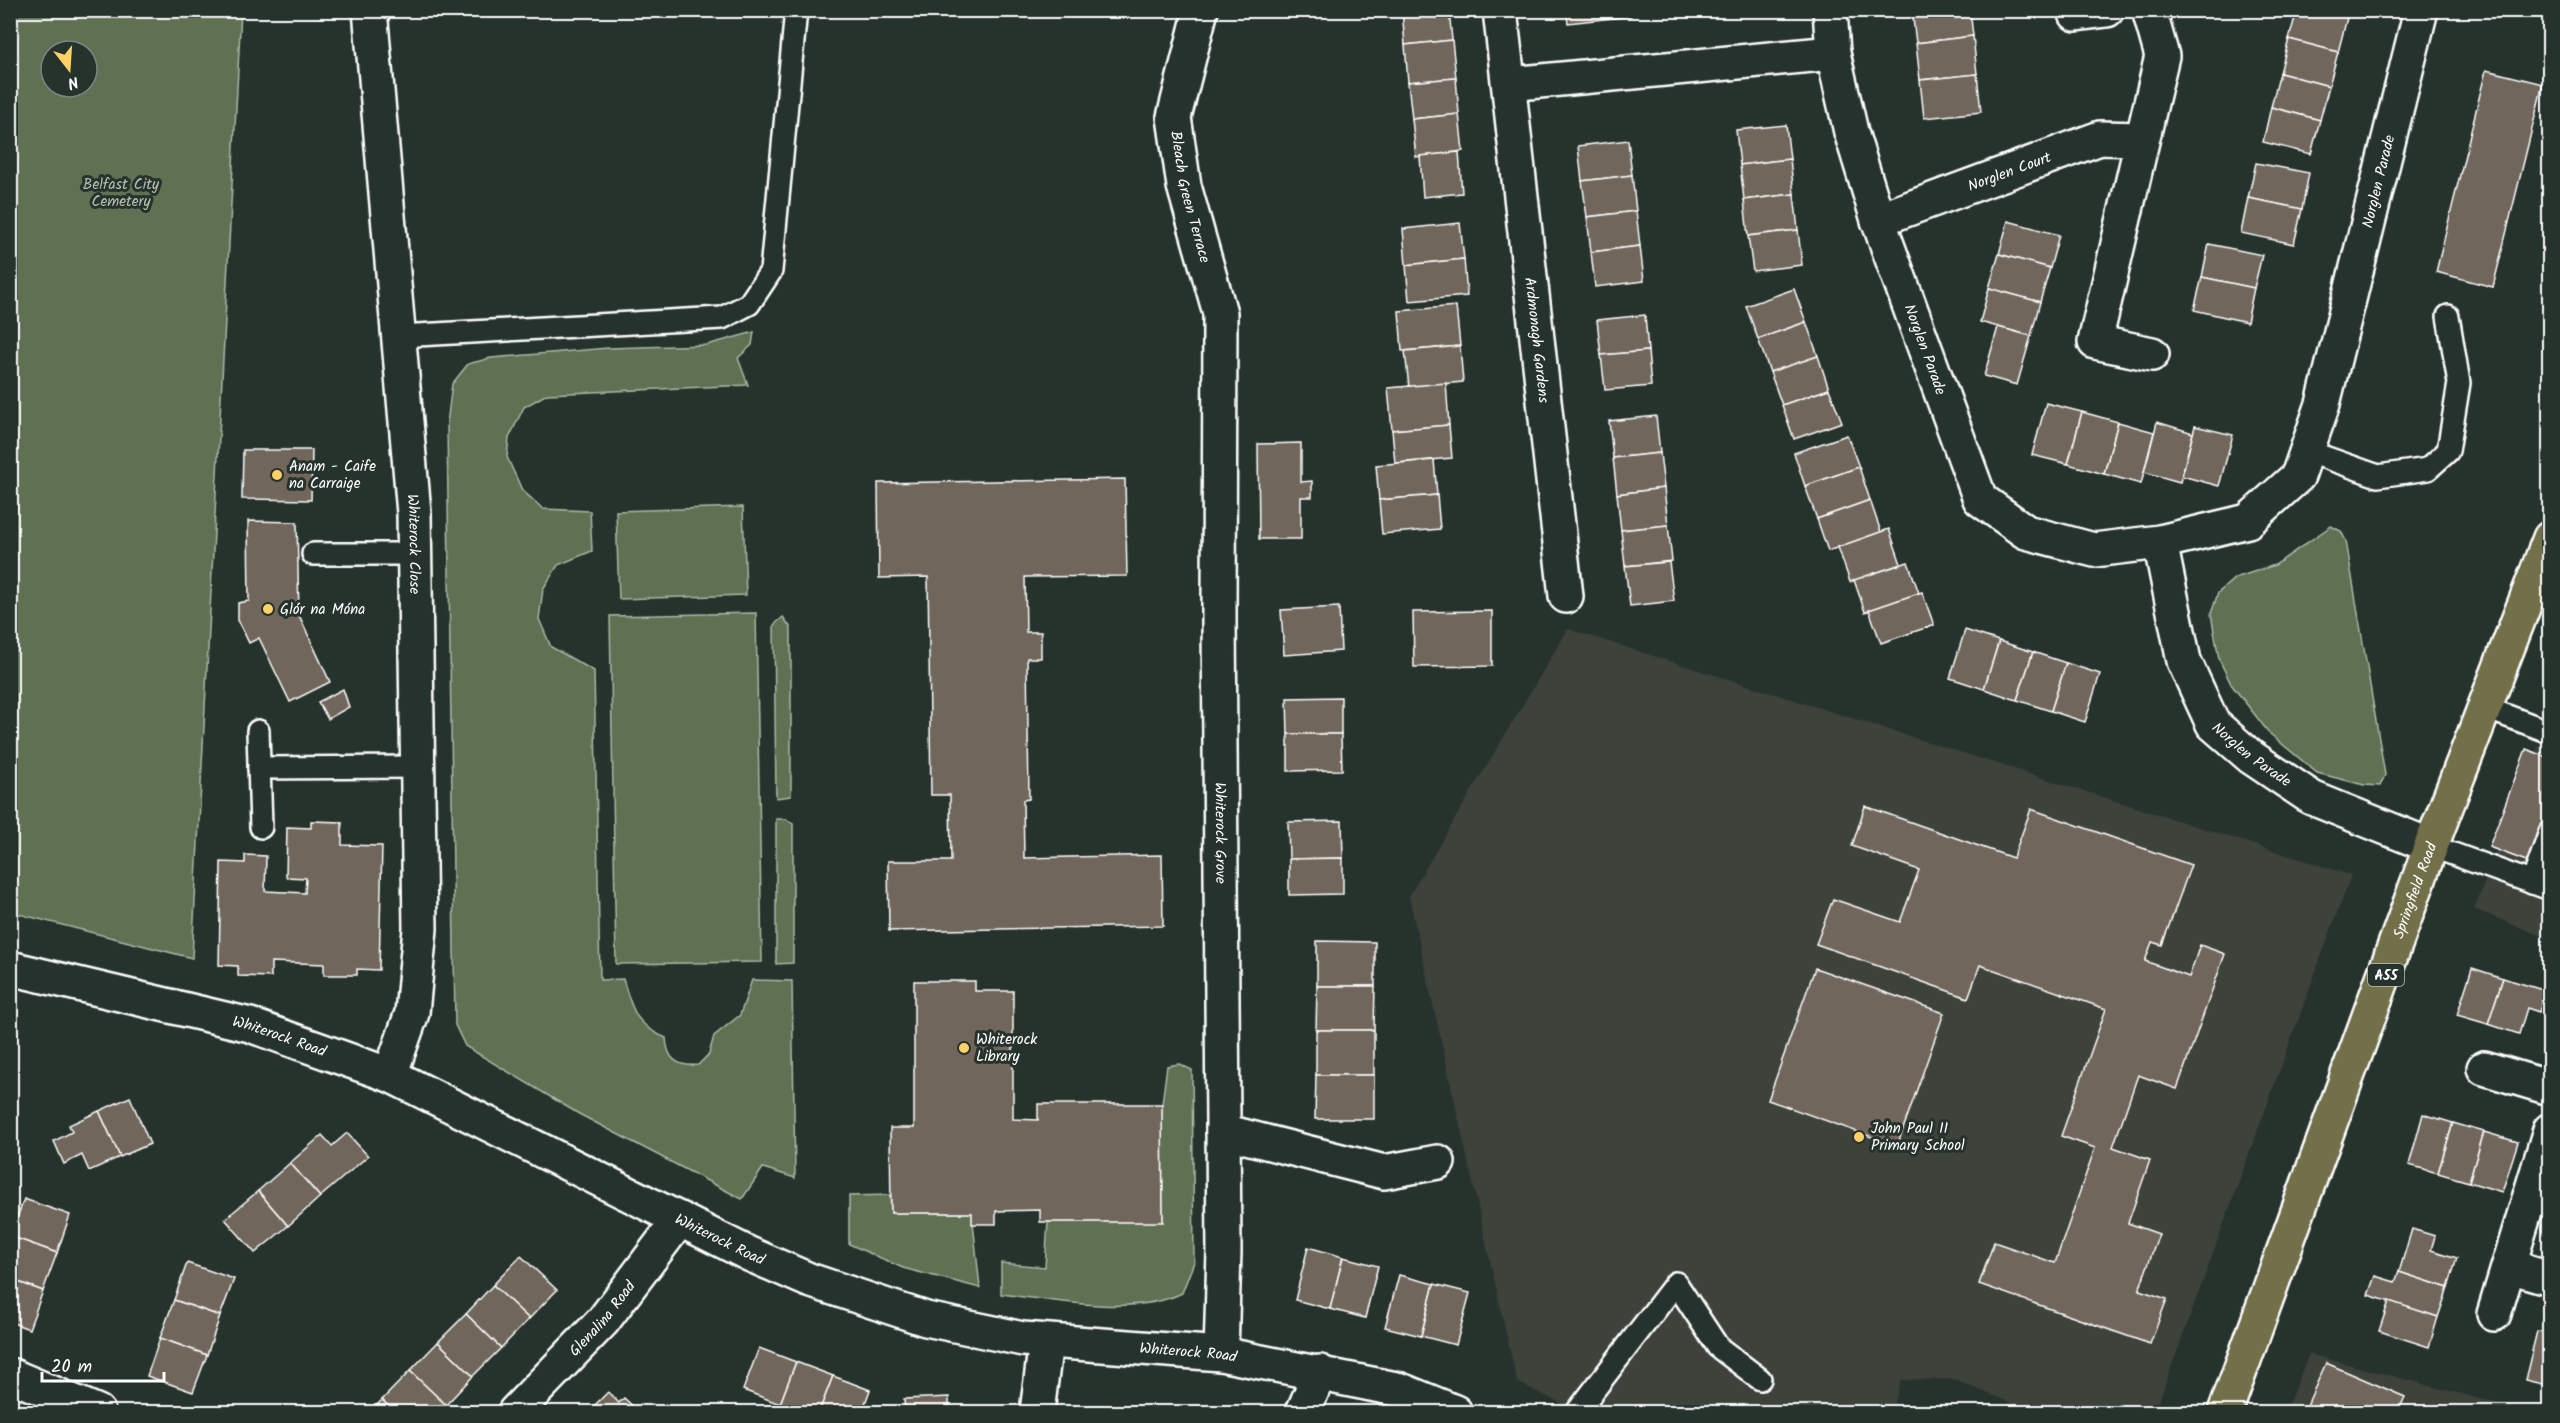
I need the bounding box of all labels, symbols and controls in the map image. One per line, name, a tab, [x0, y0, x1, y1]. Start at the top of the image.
north arrow	[39, 39, 99, 99]
text: N	[64, 68, 81, 95]
street label: Bleach Green Terrace	[1163, 130, 1216, 266]
street label: Norglen Parade	[2356, 132, 2403, 231]
street label: Norglen Court	[1965, 146, 2055, 199]
park label: Belfast City Cemetery	[83, 173, 160, 214]
street label: Ardmonagh Gardens	[1517, 276, 1555, 405]
street label: Norglen Parade	[1897, 301, 1952, 399]
place label: Anam - Caife na Carraige	[289, 455, 376, 496]
marker: Anam - Caife na Carraige	[270, 468, 284, 482]
street label: Whiterock Close	[399, 493, 426, 595]
place label: Glór na Móna	[280, 598, 365, 622]
marker: Glór na Móna	[261, 602, 275, 616]
street label: Norglen Parade	[2206, 717, 2296, 794]
street label: Whiterock Grove	[1207, 782, 1232, 884]
street label: Springfield Road	[2387, 839, 2444, 942]
road number: A55	[2368, 964, 2404, 986]
street label: Whiterock Road	[230, 1010, 330, 1064]
place label: Whiterock Library	[976, 1028, 1038, 1069]
marker: Whiterock Library	[957, 1041, 971, 1055]
place label: John Paul II Primary School	[1871, 1117, 1965, 1158]
marker: John Paul II Primary School	[1852, 1130, 1866, 1144]
street label: Whiterock Road	[670, 1208, 769, 1273]
street label: Glenalina Road	[564, 1276, 643, 1362]
street label: Whiterock Road	[1139, 1337, 1239, 1370]
scale bar	[42, 1345, 164, 1383]
text: 20 m	[51, 1353, 92, 1382]

